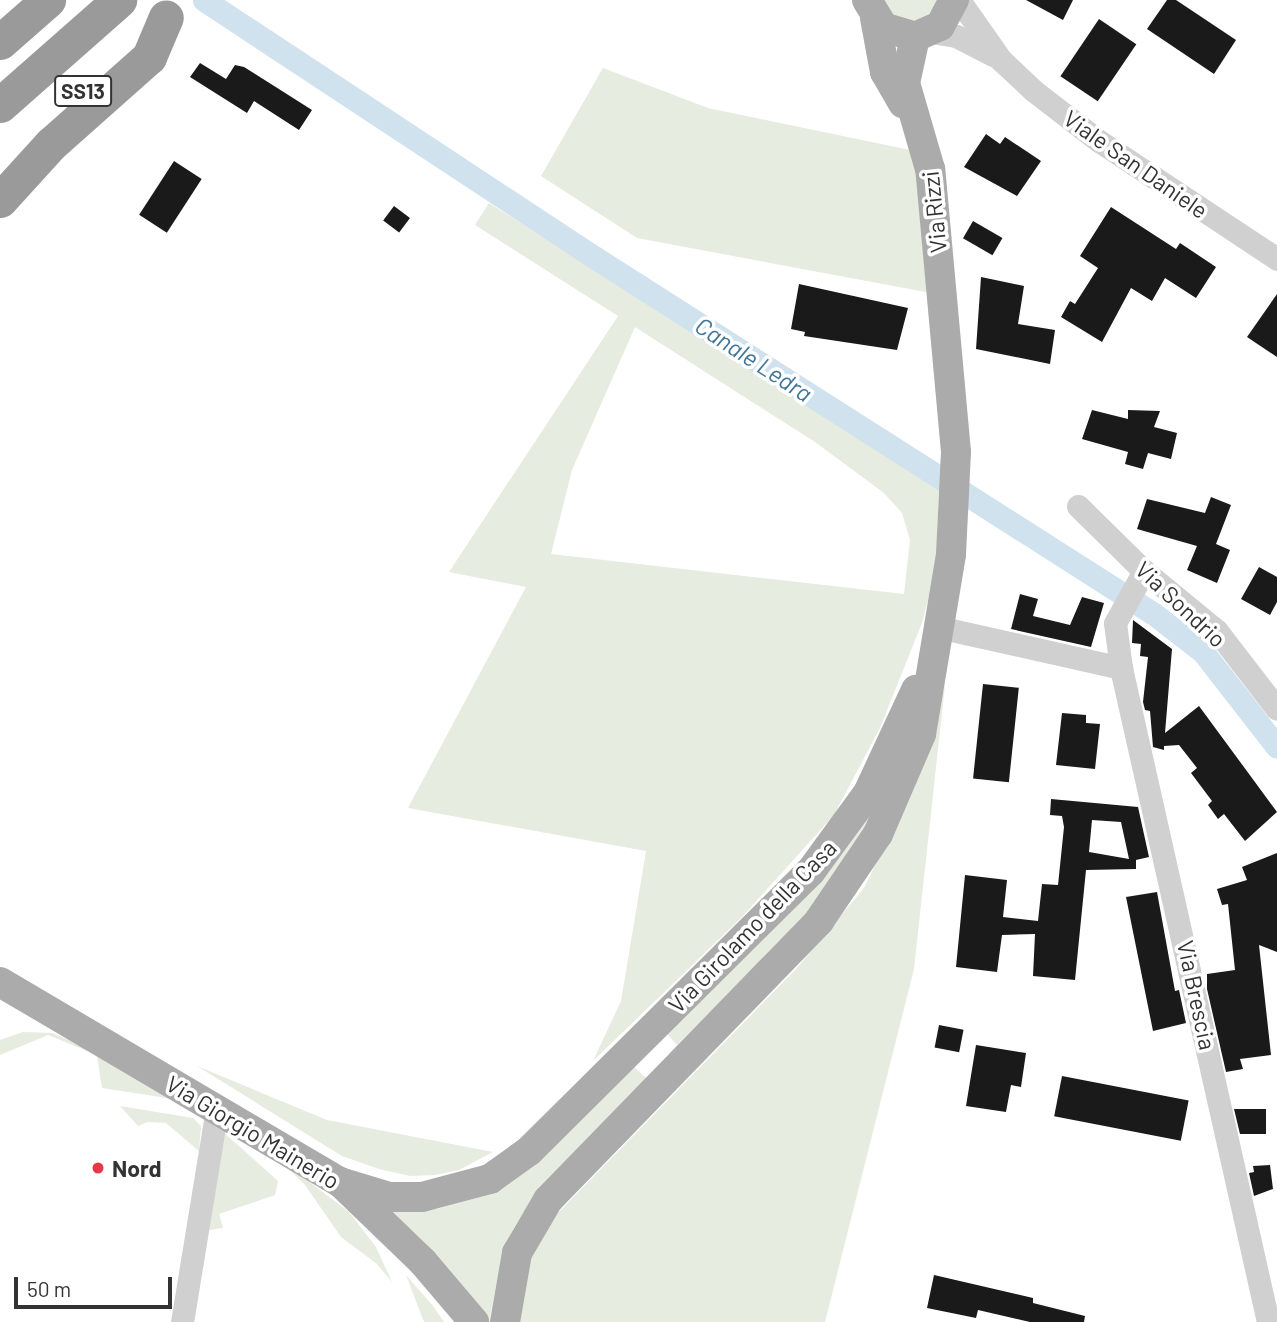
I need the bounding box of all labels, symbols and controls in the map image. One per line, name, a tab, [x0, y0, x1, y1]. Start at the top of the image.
road number: SS13	[53, 74, 113, 108]
street label: Viale San Daniele	[1059, 104, 1213, 224]
street label: Via Rizzi	[916, 170, 952, 254]
water label: Canale Ledra	[690, 311, 818, 407]
street label: Via Sondrio	[1130, 555, 1232, 653]
street label: Via Girolamo della Casa	[662, 834, 842, 1018]
street label: Via Brescia	[1172, 938, 1222, 1052]
street label: Via Giorgio Mainerio	[161, 1069, 345, 1195]
place label: Nord	[112, 1154, 162, 1182]
marker: Nord	[90, 1160, 106, 1176]
scale bar	[18, 1262, 175, 1306]
text: 50 m	[27, 1276, 71, 1301]

